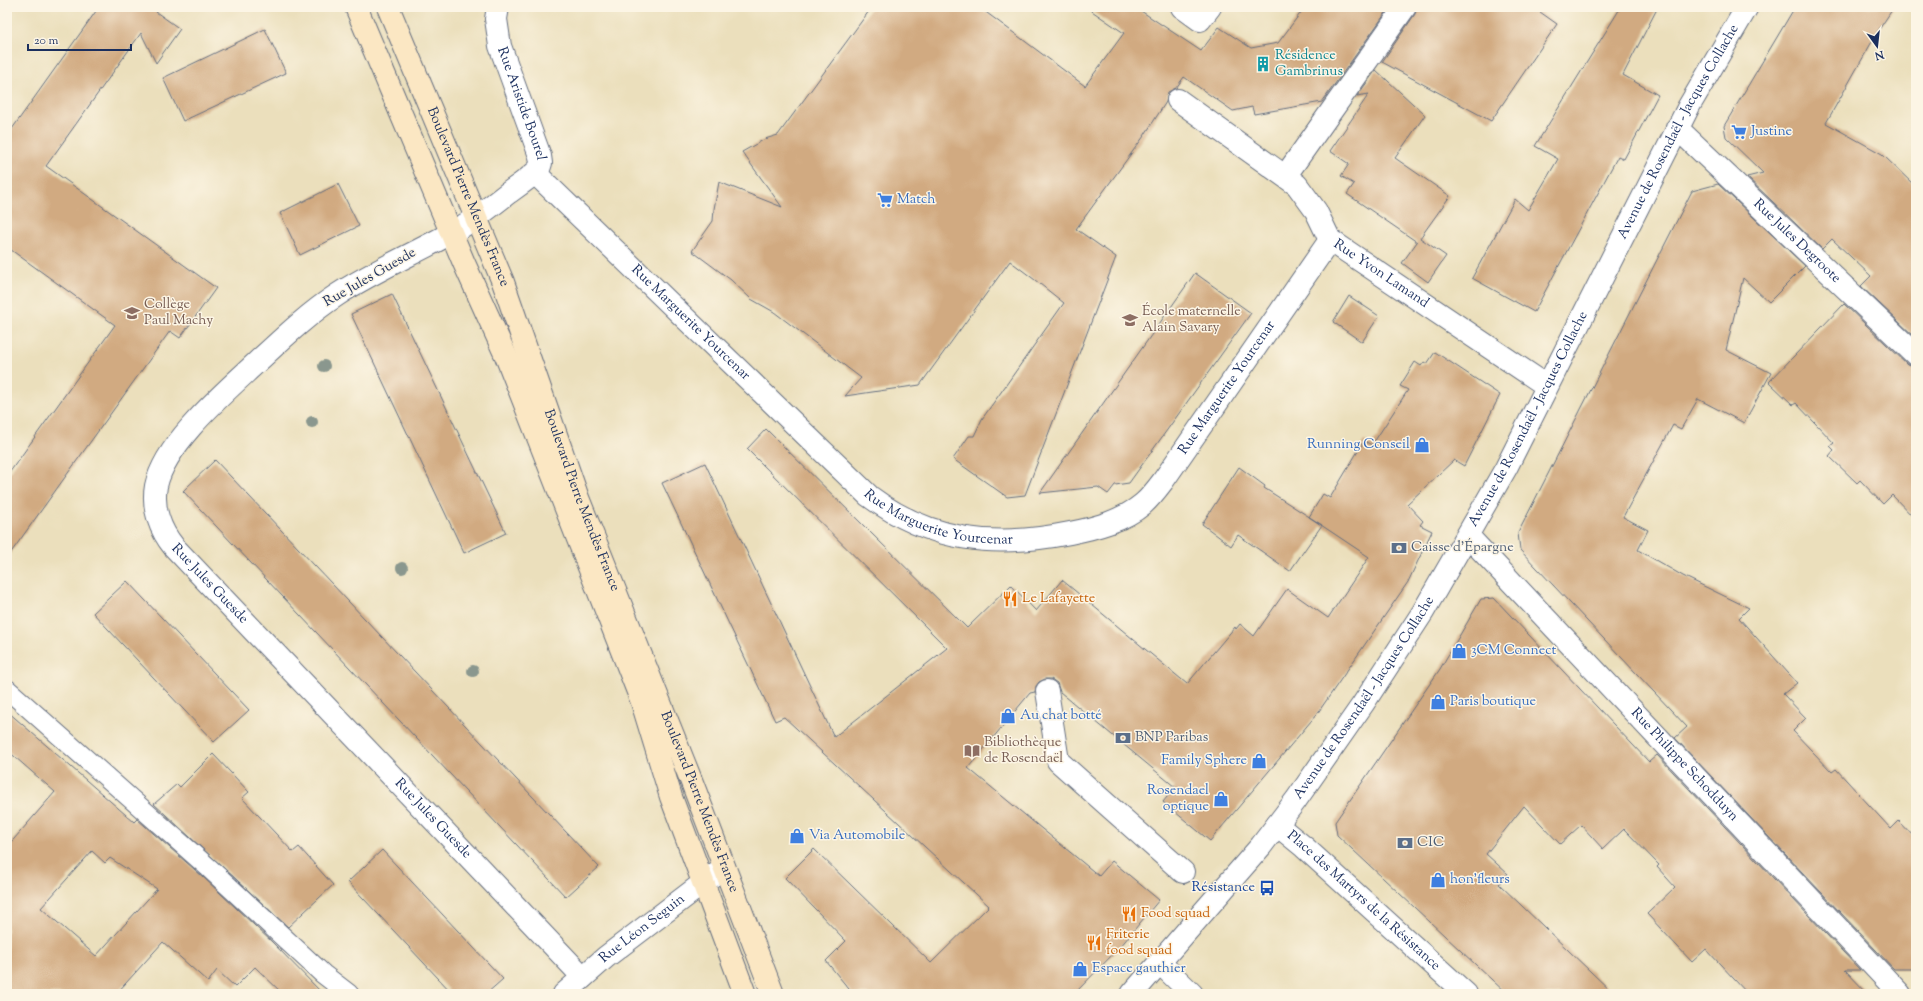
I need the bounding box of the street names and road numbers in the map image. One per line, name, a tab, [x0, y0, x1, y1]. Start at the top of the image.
street label: Avenue de Rosendaël - Jacques Collache	[1613, 21, 1744, 243]
street label: Rue Aristide Bourel	[491, 44, 550, 162]
street label: Boulevard Pierre Mendès France	[421, 104, 514, 289]
street label: Rue Jules Degroote	[1748, 195, 1845, 288]
street label: Rue Yvon Lamand	[1329, 235, 1433, 314]
street label: Rue Jules Guesde	[320, 243, 420, 313]
street label: Rue Marguerite Yourcenar	[626, 261, 755, 386]
street label: Avenue de Rosendaël - Jacques Collache	[1464, 308, 1594, 531]
street label: Rue Marguerite Yourcenar	[1174, 316, 1281, 459]
street label: Boulevard Pierre Mendès France	[538, 407, 624, 594]
street label: Rue Marguerite Yourcenar	[858, 485, 1014, 551]
street label: Rue Jules Guesde	[166, 540, 252, 629]
street label: Avenue de Rosendaël - Jacques Collache	[1289, 593, 1440, 804]
street label: Rue Philippe Schodduyn	[1626, 704, 1743, 826]
street label: Boulevard Pierre Mendès France	[655, 708, 743, 896]
street label: Rue Jules Guesde	[390, 774, 476, 864]
street label: Place des Martyrs de la Résistance	[1282, 826, 1444, 976]
street label: Rue Léon Seguin	[595, 890, 690, 968]

